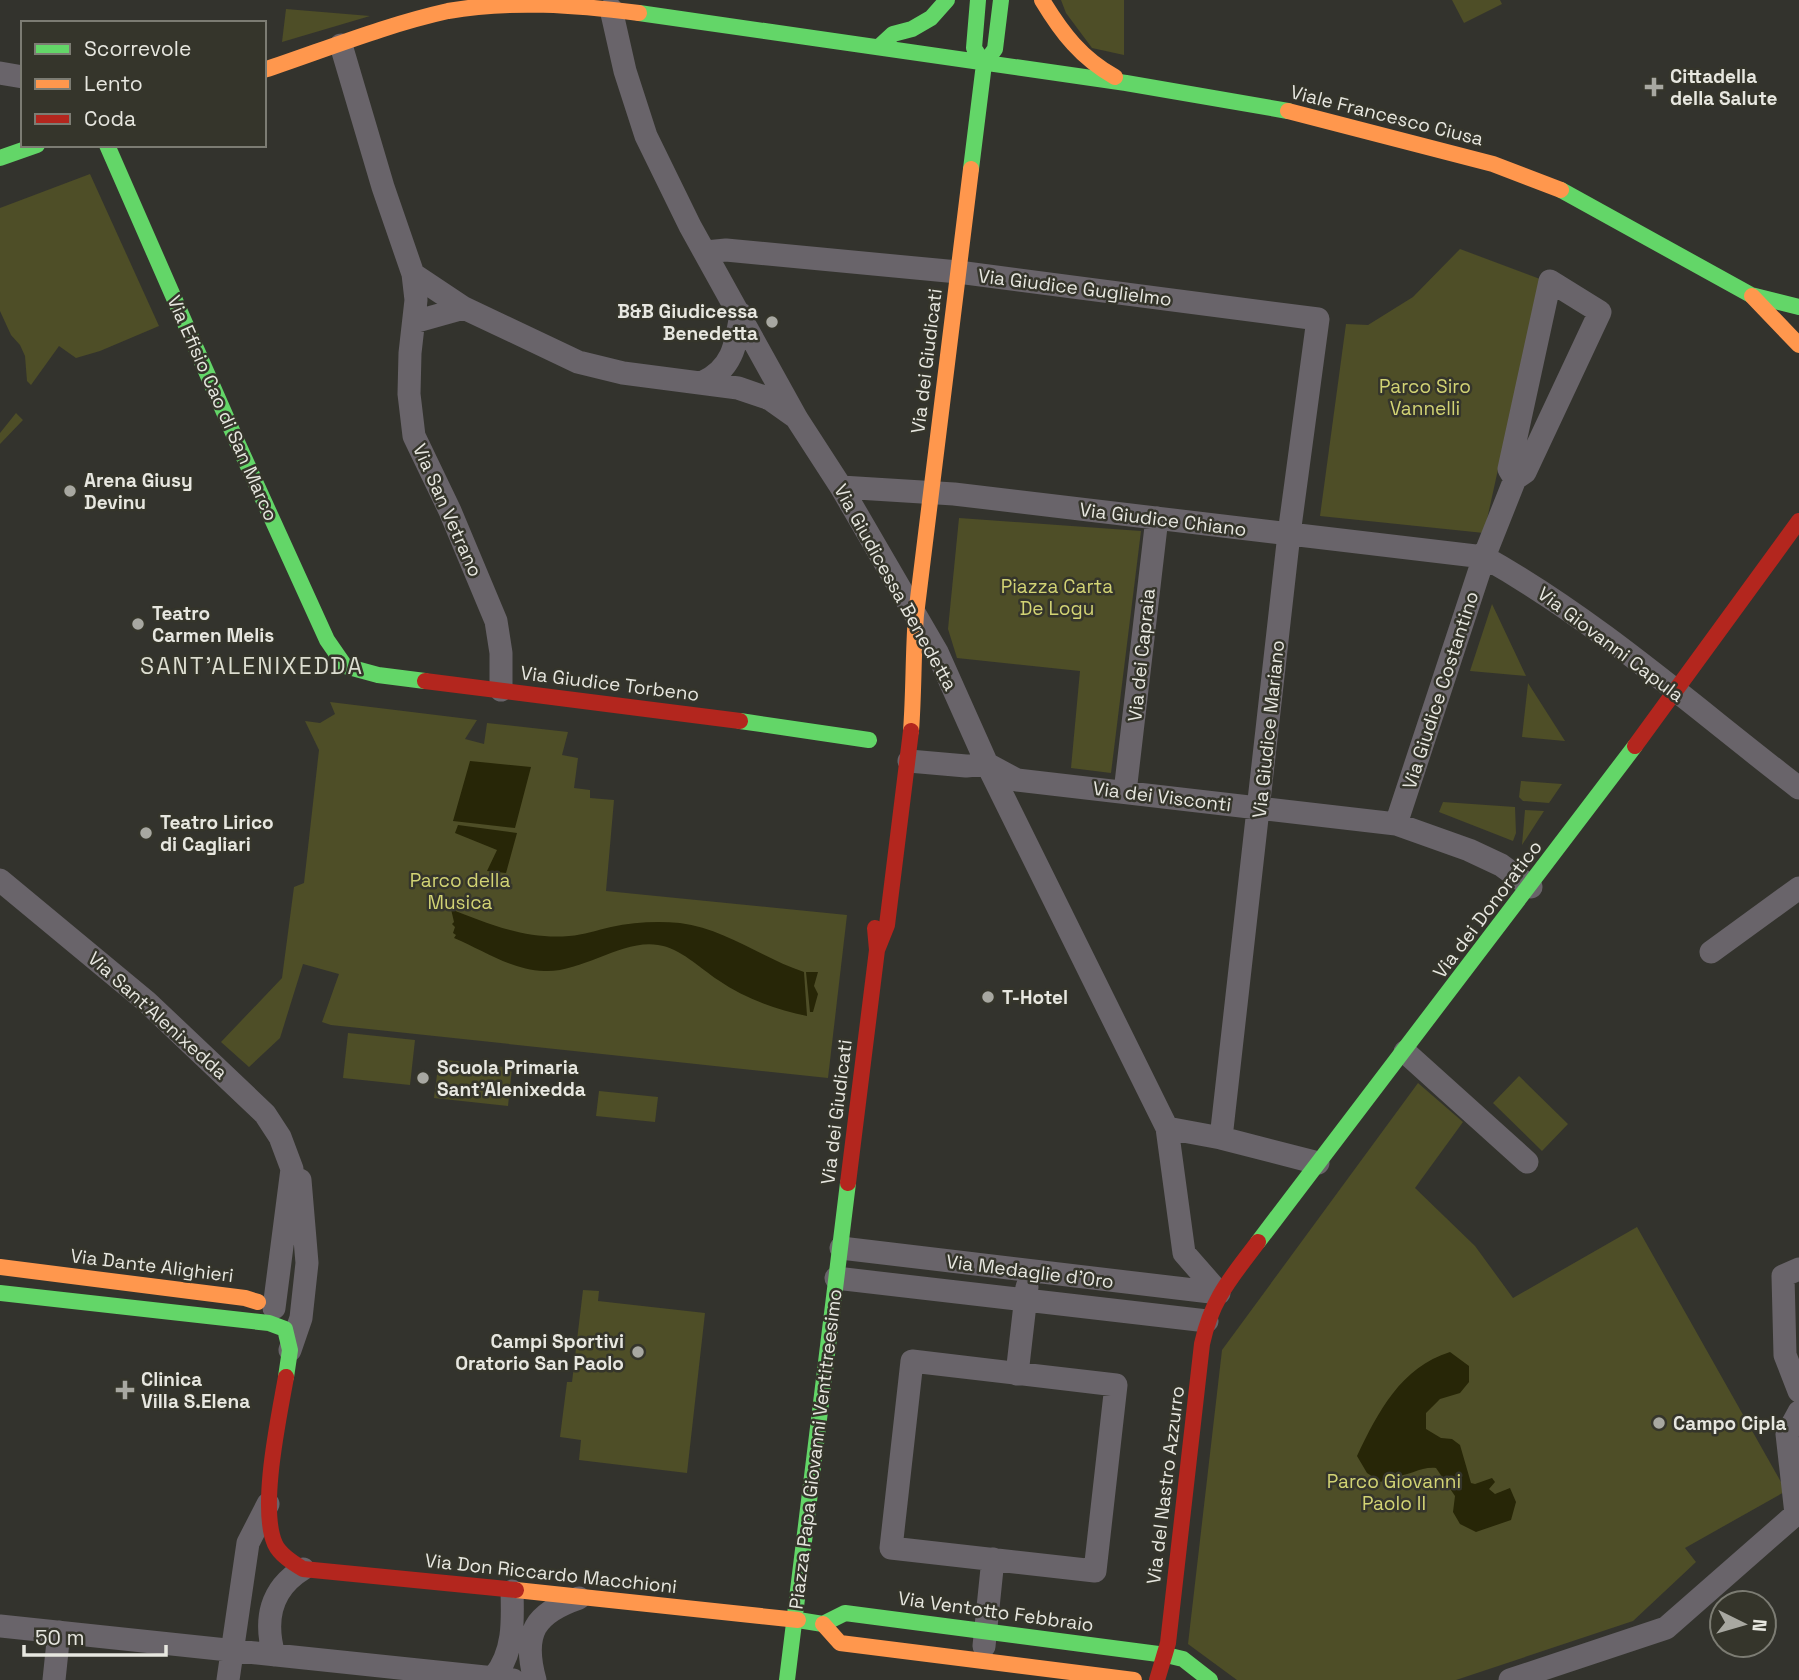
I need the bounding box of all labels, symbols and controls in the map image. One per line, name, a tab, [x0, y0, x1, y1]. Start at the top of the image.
legend	[21, 21, 266, 147]
text: Scorrevole	[84, 35, 191, 62]
place label: Cittadella della Salute	[1670, 64, 1778, 111]
text: Lento	[84, 70, 143, 97]
marker: Cittadella della Salute	[1644, 77, 1664, 97]
street label: Viale Francesco Ciusa	[1288, 79, 1486, 152]
text: Coda	[84, 105, 136, 132]
street label: Via Giudice Guglielmo	[977, 263, 1173, 312]
street label: Via dei Giudicati	[905, 287, 948, 435]
street label: Via Efisio Cao di San Marco	[161, 291, 284, 525]
place label: B&B Giudicessa Benedetta	[617, 299, 758, 346]
marker: B&B Giudicessa Benedetta	[764, 314, 780, 330]
park label: Parco Siro Vannelli	[1379, 374, 1471, 421]
street label: Via San Vetrano	[407, 440, 488, 581]
place label: Arena Giusy Devinu	[84, 468, 193, 515]
street label: Via Giudicessa Benedetta	[828, 480, 963, 695]
marker: Arena Giusy Devinu	[62, 483, 78, 499]
street label: Via Giudice Chiano	[1078, 497, 1248, 542]
park label: Piazza Carta De Logu	[1001, 574, 1113, 621]
street label: Via Giovanni Capula	[1532, 581, 1689, 708]
street label: Via dei Capraia	[1122, 587, 1161, 723]
street label: Via Giudice Costantino	[1397, 588, 1484, 792]
place label: Teatro Carmen Melis	[152, 601, 274, 648]
marker: Teatro Carmen Melis	[130, 616, 146, 632]
street label: Via Giudice Mariano	[1247, 639, 1290, 819]
district label: SANT'ALENIXEDDA	[140, 651, 364, 681]
street label: Via Giudice Torbeno	[519, 660, 701, 707]
street label: Via dei Visconti	[1091, 776, 1233, 817]
place label: Teatro Lirico di Cagliari	[160, 810, 274, 857]
marker: Teatro Lirico di Cagliari	[138, 825, 154, 841]
street label: Via dei Donoratico	[1427, 835, 1548, 983]
park label: Parco della Musica	[410, 868, 510, 915]
street label: Via Sant'Alenixedda	[83, 946, 233, 1085]
place label: T-Hotel	[1002, 985, 1068, 1010]
marker: T-Hotel	[980, 989, 996, 1005]
street label: Via dei Giudicati	[815, 1038, 858, 1186]
place label: Scuola Primaria Sant'Alenixedda	[437, 1055, 586, 1102]
marker: Scuola Primaria Sant'Alenixedda	[415, 1070, 431, 1086]
street label: Via Dante Alighieri	[69, 1243, 235, 1288]
street label: Via Medaglie d'Oro	[945, 1249, 1115, 1294]
street label: Piazza Papa Giovanni Ventitreesimo	[783, 1287, 848, 1611]
place label: Campi Sportivi Oratorio San Paolo	[455, 1329, 624, 1376]
marker: Campi Sportivi Oratorio San Paolo	[630, 1344, 646, 1360]
place label: Clinica Villa S.Elena	[141, 1367, 250, 1414]
marker: Clinica Villa S.Elena	[115, 1380, 135, 1400]
street label: Via del Nastro Azzurro	[1141, 1385, 1190, 1586]
place label: Campo Cipla	[1673, 1411, 1786, 1436]
marker: Campo Cipla	[1651, 1415, 1667, 1431]
park label: Parco Giovanni Paolo II	[1327, 1469, 1461, 1516]
street label: Via Don Riccardo Macchioni	[424, 1548, 678, 1599]
street label: Via Ventotto Febbraio	[896, 1585, 1095, 1638]
north arrow	[1708, 1589, 1778, 1659]
scale bar	[24, 1614, 166, 1658]
text: N	[1746, 1618, 1772, 1633]
text: 50 m	[35, 1624, 85, 1651]

